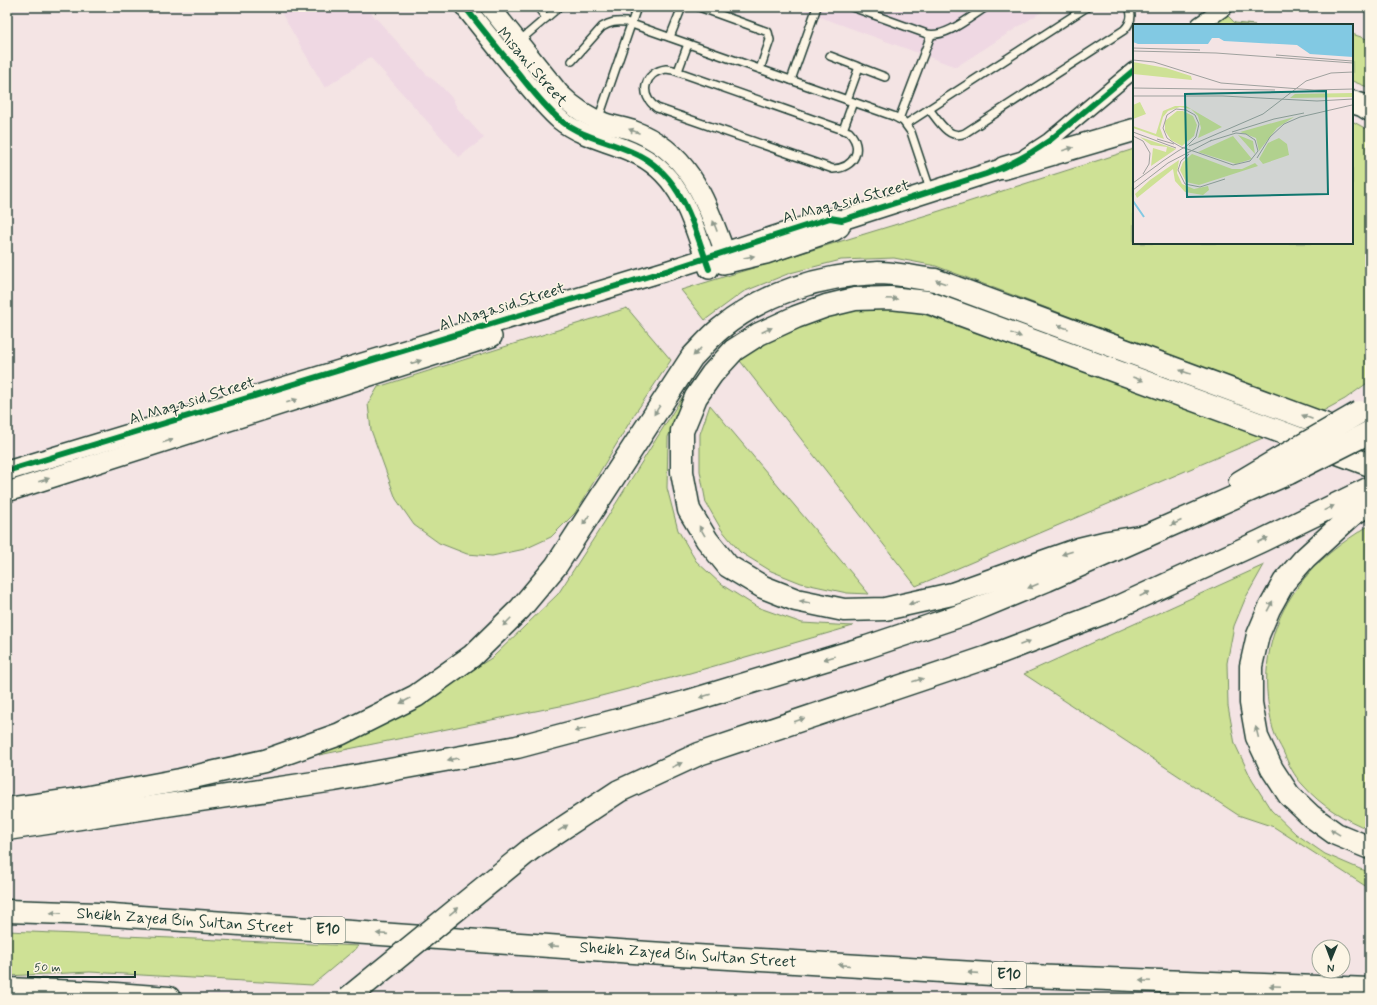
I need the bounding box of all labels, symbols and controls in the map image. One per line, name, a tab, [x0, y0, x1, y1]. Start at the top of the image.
street label: Misani Street	[492, 23, 573, 112]
inset map	[1133, 24, 1353, 244]
one-way arrow	[627, 128, 639, 134]
one-way arrow	[1062, 146, 1074, 152]
street label: Al Maqasid Street	[780, 175, 912, 229]
one-way arrow	[711, 220, 717, 232]
one-way arrow	[743, 254, 755, 260]
street label: Al Maqasid Street	[436, 278, 568, 336]
one-way arrow	[935, 279, 947, 285]
one-way arrow	[886, 295, 898, 302]
one-way arrow	[1057, 324, 1069, 330]
one-way arrow	[762, 327, 773, 333]
one-way arrow	[1010, 332, 1022, 338]
one-way arrow	[692, 347, 702, 357]
one-way arrow	[410, 358, 422, 364]
one-way arrow	[1179, 369, 1191, 375]
street label: Al Maqasid Street	[126, 372, 258, 430]
one-way arrow	[1132, 377, 1144, 383]
one-way arrow	[286, 398, 298, 404]
one-way arrow	[653, 405, 661, 415]
one-way arrow	[1301, 414, 1313, 420]
one-way arrow	[162, 437, 174, 443]
one-way arrow	[38, 477, 50, 483]
one-way arrow	[1324, 504, 1335, 511]
one-way arrow	[583, 514, 590, 525]
one-way arrow	[1171, 520, 1182, 526]
one-way arrow	[698, 525, 705, 537]
one-way arrow	[1257, 537, 1269, 543]
one-way arrow	[1060, 550, 1072, 556]
one-way arrow	[1027, 583, 1039, 589]
one-way arrow	[1139, 591, 1151, 597]
one-way arrow	[799, 599, 812, 605]
one-way arrow	[908, 600, 920, 606]
one-way arrow	[1267, 601, 1274, 612]
one-way arrow	[502, 617, 512, 627]
one-way arrow	[1019, 640, 1031, 646]
one-way arrow	[823, 655, 836, 661]
one-way arrow	[913, 677, 925, 683]
one-way arrow	[699, 693, 711, 699]
one-way arrow	[399, 698, 411, 704]
one-way arrow	[793, 717, 805, 723]
one-way arrow	[1253, 726, 1259, 739]
one-way arrow	[574, 728, 586, 734]
one-way arrow	[447, 756, 459, 762]
one-way arrow	[671, 762, 682, 768]
one-way arrow	[558, 824, 569, 831]
one-way arrow	[1329, 829, 1341, 836]
street label: Sheikh Zayed Bin Sultan Street	[76, 903, 295, 939]
one-way arrow	[449, 907, 460, 916]
one-way arrow	[50, 909, 62, 916]
road number: E10	[311, 917, 345, 943]
one-way arrow	[376, 931, 388, 938]
street label: Sheikh Zayed Bin Sultan Street	[579, 937, 798, 973]
north arrow	[1311, 939, 1351, 979]
one-way arrow	[547, 943, 559, 950]
scale bar	[28, 953, 135, 979]
text: 50 m	[34, 960, 61, 976]
text: N	[1327, 961, 1335, 975]
one-way arrow	[837, 962, 850, 968]
road number: E10	[992, 962, 1026, 988]
one-way arrow	[966, 970, 979, 976]
one-way arrow	[1139, 977, 1151, 984]
one-way arrow	[1269, 982, 1281, 989]

